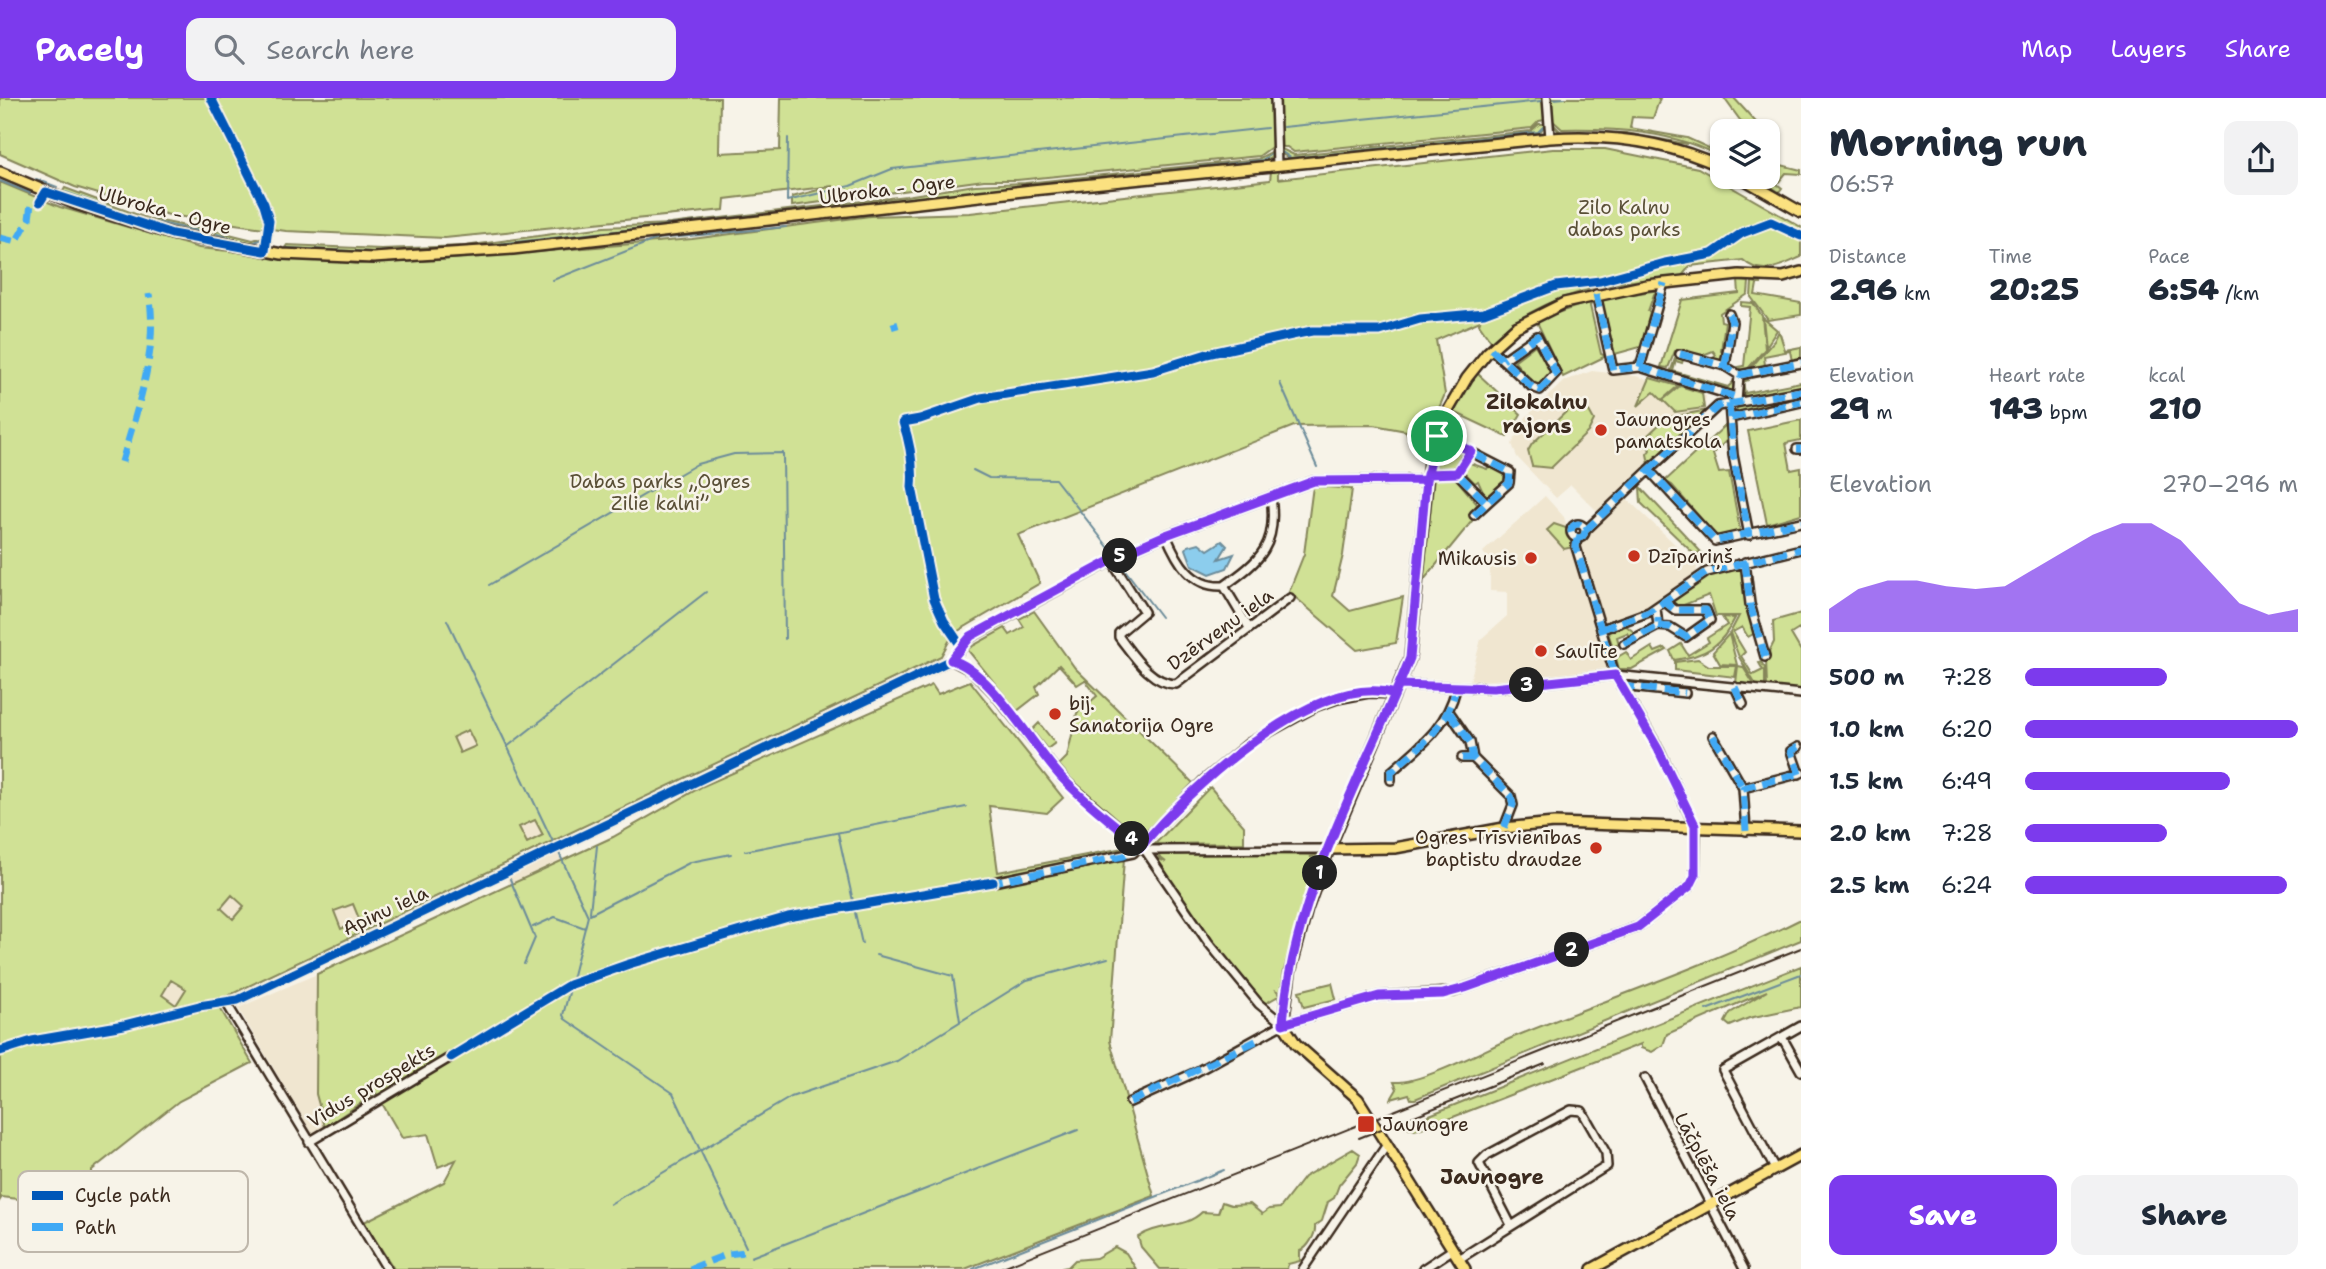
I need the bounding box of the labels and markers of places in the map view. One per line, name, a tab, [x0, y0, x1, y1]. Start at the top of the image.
pin	[1407, 406, 1467, 466]
place label: Jaunogres pamatskola	[1615, 407, 1722, 454]
marker: Jaunogres pamatskola	[1593, 422, 1609, 438]
pin: 5	[1102, 538, 1138, 574]
place label: Dzīpariņš	[1648, 544, 1733, 570]
place label: Mikausis	[1438, 546, 1517, 571]
marker: Dzīpariņš	[1626, 548, 1642, 564]
marker: Mikausis	[1523, 550, 1539, 566]
place label: Saulīte	[1555, 639, 1618, 664]
marker: Saulīte	[1533, 643, 1549, 659]
pin: 3	[1510, 668, 1544, 702]
place label: bij. Sanatorija Ogre	[1069, 691, 1214, 738]
marker: bij. Sanatorija Ogre	[1047, 706, 1063, 722]
pin: 4	[1114, 822, 1150, 856]
place label: Ogres Trīsvienības baptistu draudze	[1415, 825, 1582, 872]
marker: Ogres Trīsvienības baptistu draudze	[1588, 840, 1604, 856]
pin: 1	[1302, 856, 1338, 890]
pin: 2	[1554, 932, 1590, 968]
place label: Jaunogre	[1382, 1112, 1469, 1137]
marker: Jaunogre	[1356, 1114, 1376, 1134]

